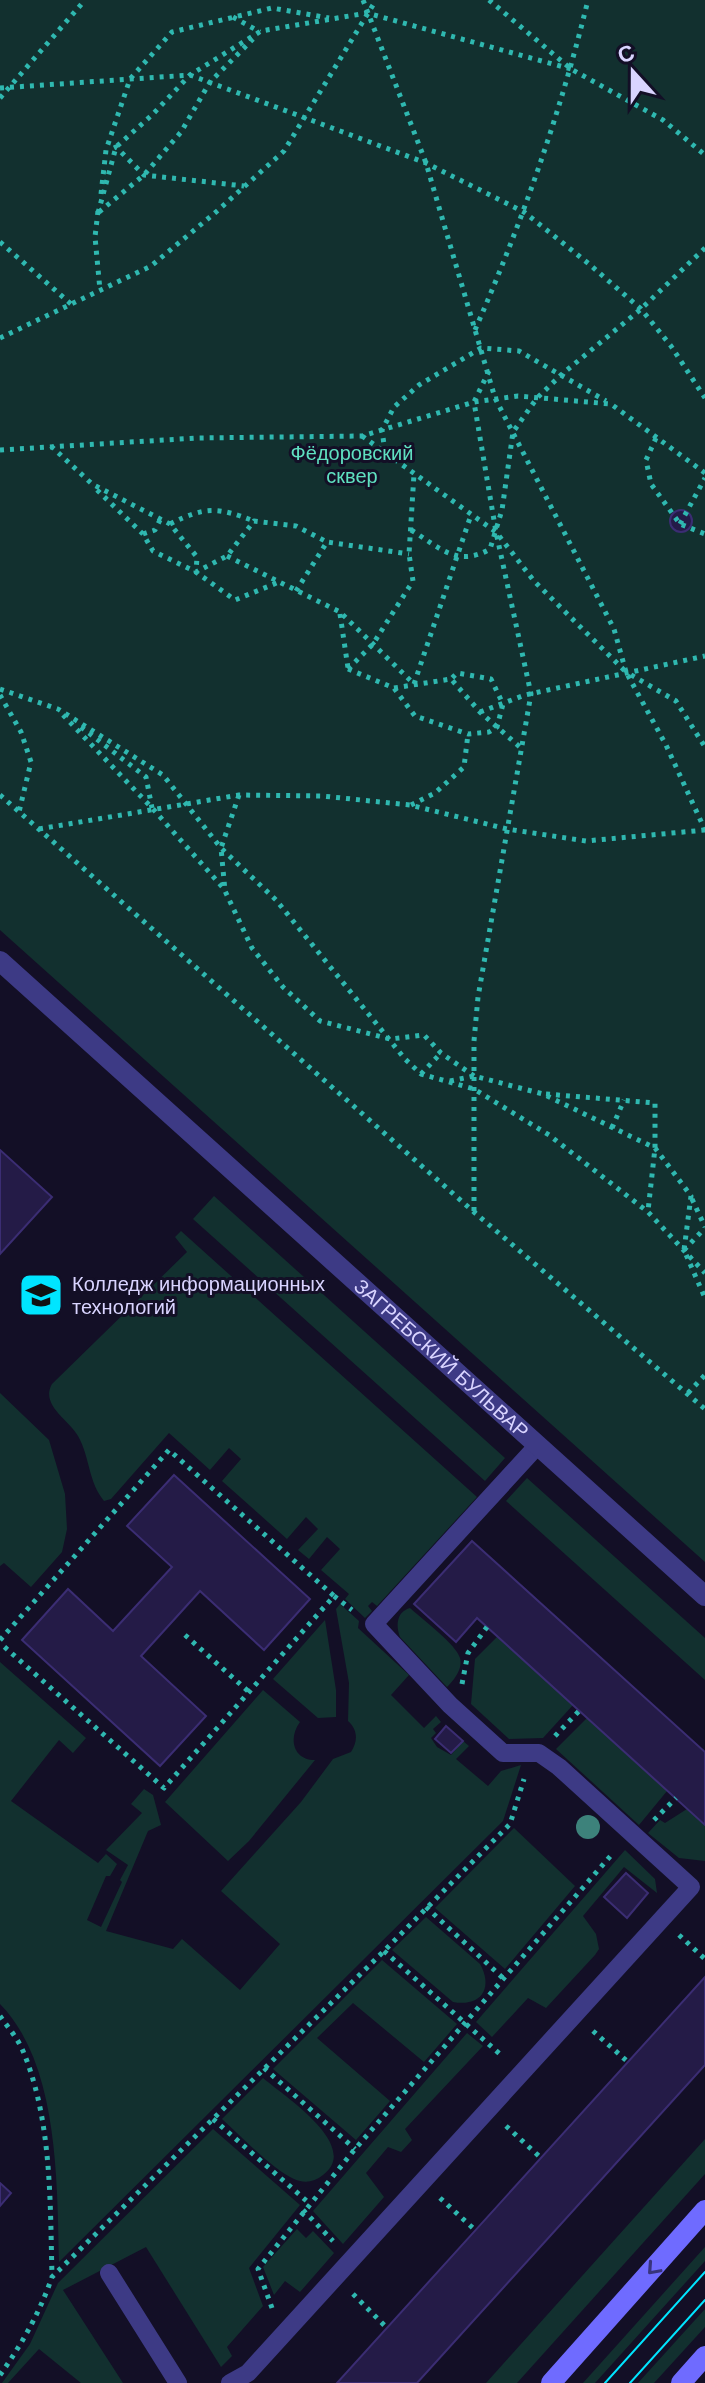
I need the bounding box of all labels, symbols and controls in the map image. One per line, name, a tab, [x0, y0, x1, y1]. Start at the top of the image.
north arrow	[593, 32, 673, 112]
text: С	[614, 39, 638, 68]
park label: Фёдоровский сквер	[291, 442, 413, 487]
school or university icon: Колледж информационных технологий	[17, 1271, 65, 1319]
place label: Колледж информационных технологий	[72, 1273, 325, 1318]
street label: ЗАГРЕБСКИЙ БУЛЬВАР	[350, 1275, 533, 1443]
one-way arrow	[648, 2259, 663, 2274]

